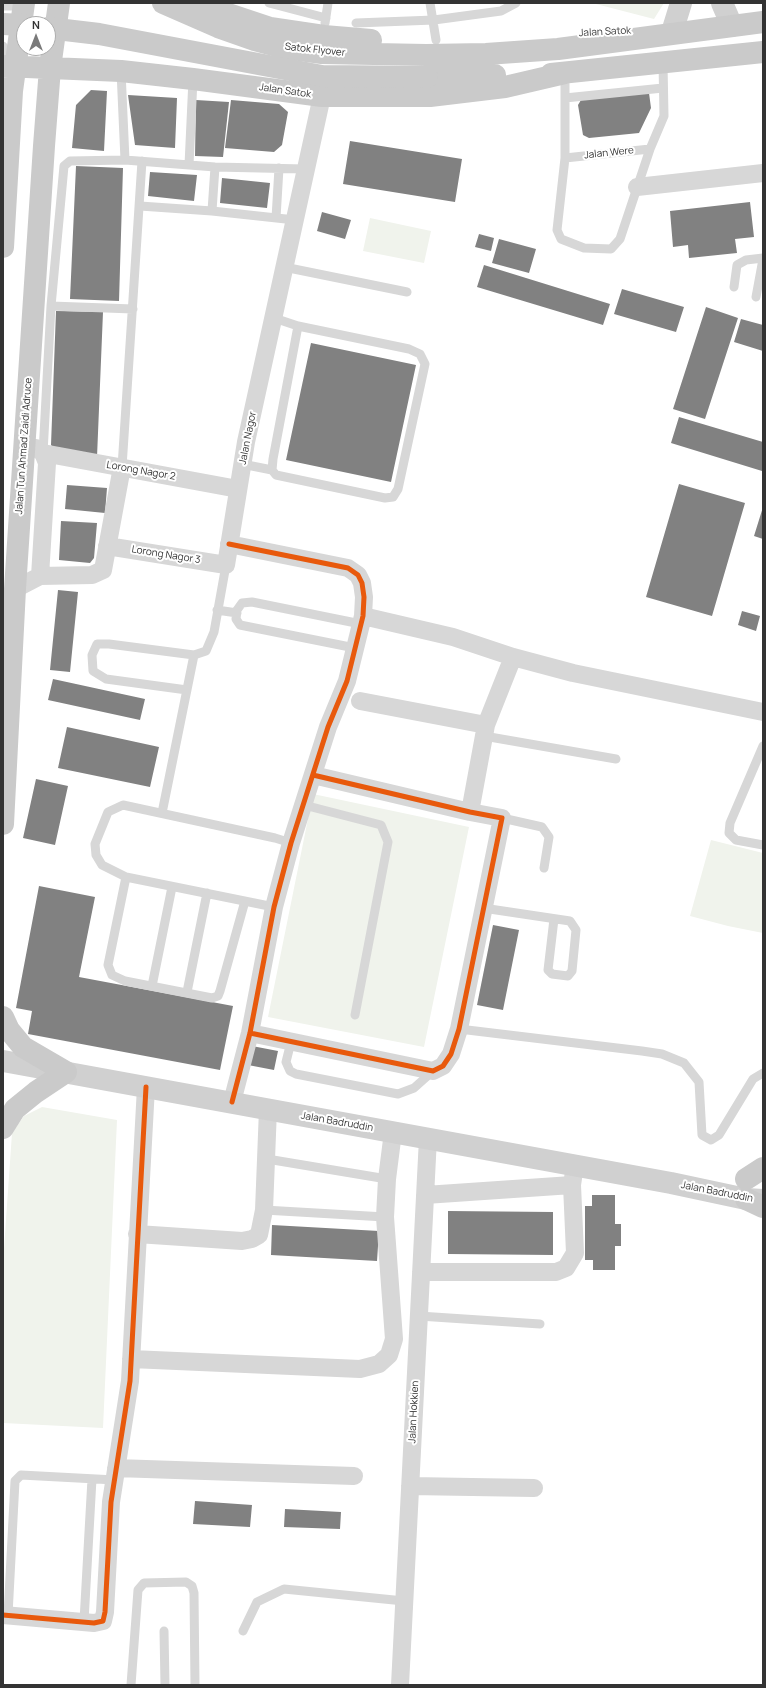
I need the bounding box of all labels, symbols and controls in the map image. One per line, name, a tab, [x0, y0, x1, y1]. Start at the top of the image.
north arrow	[16, 16, 56, 56]
text: N	[32, 17, 40, 32]
street label: Jalan Satok	[579, 25, 631, 39]
street label: Satok Flyover	[284, 41, 346, 59]
street label: Jalan Satok	[258, 81, 312, 101]
street label: Jalan Were	[584, 144, 634, 162]
street label: Jalan Tun Ahmad Zaidi Adruce	[13, 377, 35, 515]
street label: Jalan Nagor	[237, 410, 259, 466]
street label: Lorong Nagor 2	[106, 459, 176, 483]
street label: Lorong Nagor 3	[131, 544, 201, 566]
street label: Jalan Badruddin	[300, 1110, 374, 1134]
street label: Jalan Badruddin	[680, 1179, 754, 1205]
street label: Jalan Hokkien	[406, 1380, 422, 1444]

